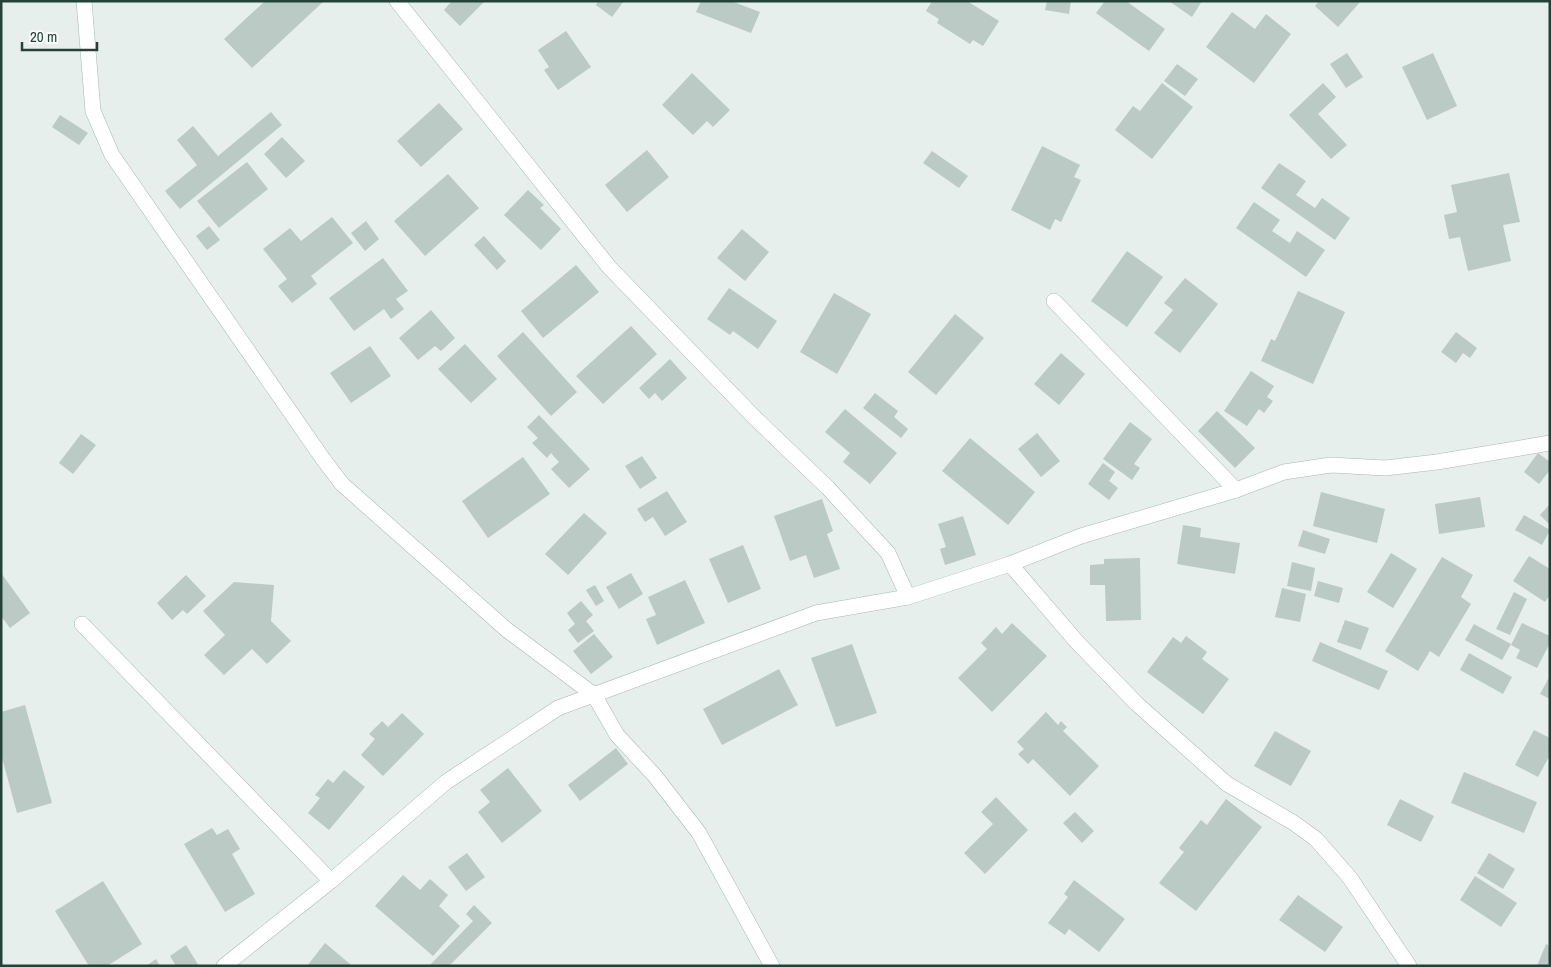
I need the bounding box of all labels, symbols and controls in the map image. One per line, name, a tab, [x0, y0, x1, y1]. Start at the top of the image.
scale bar	[22, 20, 98, 52]
text: 20 m	[30, 26, 57, 47]

